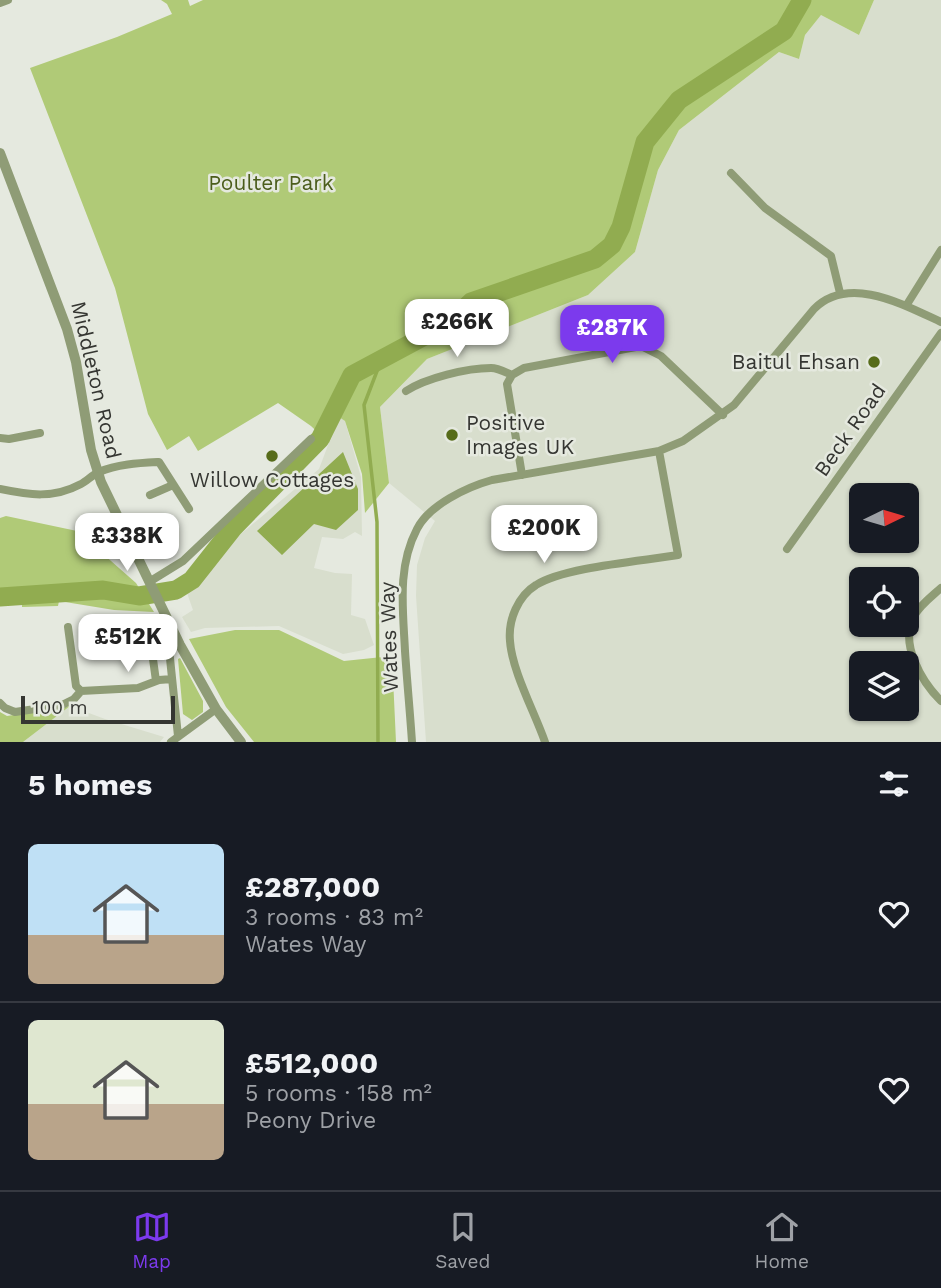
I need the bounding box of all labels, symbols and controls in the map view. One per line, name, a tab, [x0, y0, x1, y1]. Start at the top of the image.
park label: Poulter Park	[208, 170, 334, 195]
street label: Middleton Road	[66, 299, 127, 461]
pin: £266K	[408, 300, 506, 359]
pin: £287K	[563, 306, 661, 365]
text: £266K	[421, 308, 493, 335]
text: £287K	[576, 314, 648, 341]
place label: Baitul Ehsan	[732, 349, 860, 374]
marker: Baitul Ehsan	[866, 354, 882, 370]
street label: Beck Road	[809, 379, 891, 481]
place label: Positive Images UK	[466, 410, 574, 459]
marker: Positive Images UK	[444, 427, 460, 443]
marker: Willow Cottages	[264, 448, 280, 464]
place label: Willow Cottages	[190, 467, 354, 492]
north arrow	[849, 483, 919, 553]
map controls	[849, 483, 919, 721]
pin: £200K	[495, 505, 593, 565]
pin: £338K	[78, 514, 176, 573]
text: £200K	[507, 514, 581, 541]
text: £338K	[91, 522, 163, 549]
button: locate	[849, 567, 919, 637]
street label: Wates Way	[374, 581, 403, 693]
pin: £512K	[79, 614, 177, 674]
text: £512K	[94, 623, 162, 650]
button: layers	[849, 651, 919, 721]
scale bar	[21, 693, 175, 725]
text: 100 m	[32, 696, 88, 719]
icon: filters	[875, 765, 913, 803]
text: 5 homes	[28, 767, 152, 802]
text: £287,000	[245, 869, 380, 904]
icon: home	[84, 872, 168, 956]
icon: heart	[875, 895, 913, 933]
text: 3 rooms · 83 m²	[245, 904, 423, 931]
text: Wates Way	[245, 931, 366, 958]
text: £512,000	[245, 1045, 378, 1080]
icon: home	[84, 1048, 168, 1132]
icon: heart	[875, 1071, 913, 1109]
text: 5 rooms · 158 m²	[245, 1080, 432, 1107]
text: Peony Drive	[245, 1107, 376, 1134]
tab: Map	[132, 1208, 171, 1273]
tab: Saved	[435, 1208, 490, 1273]
tab: Home	[755, 1208, 809, 1273]

